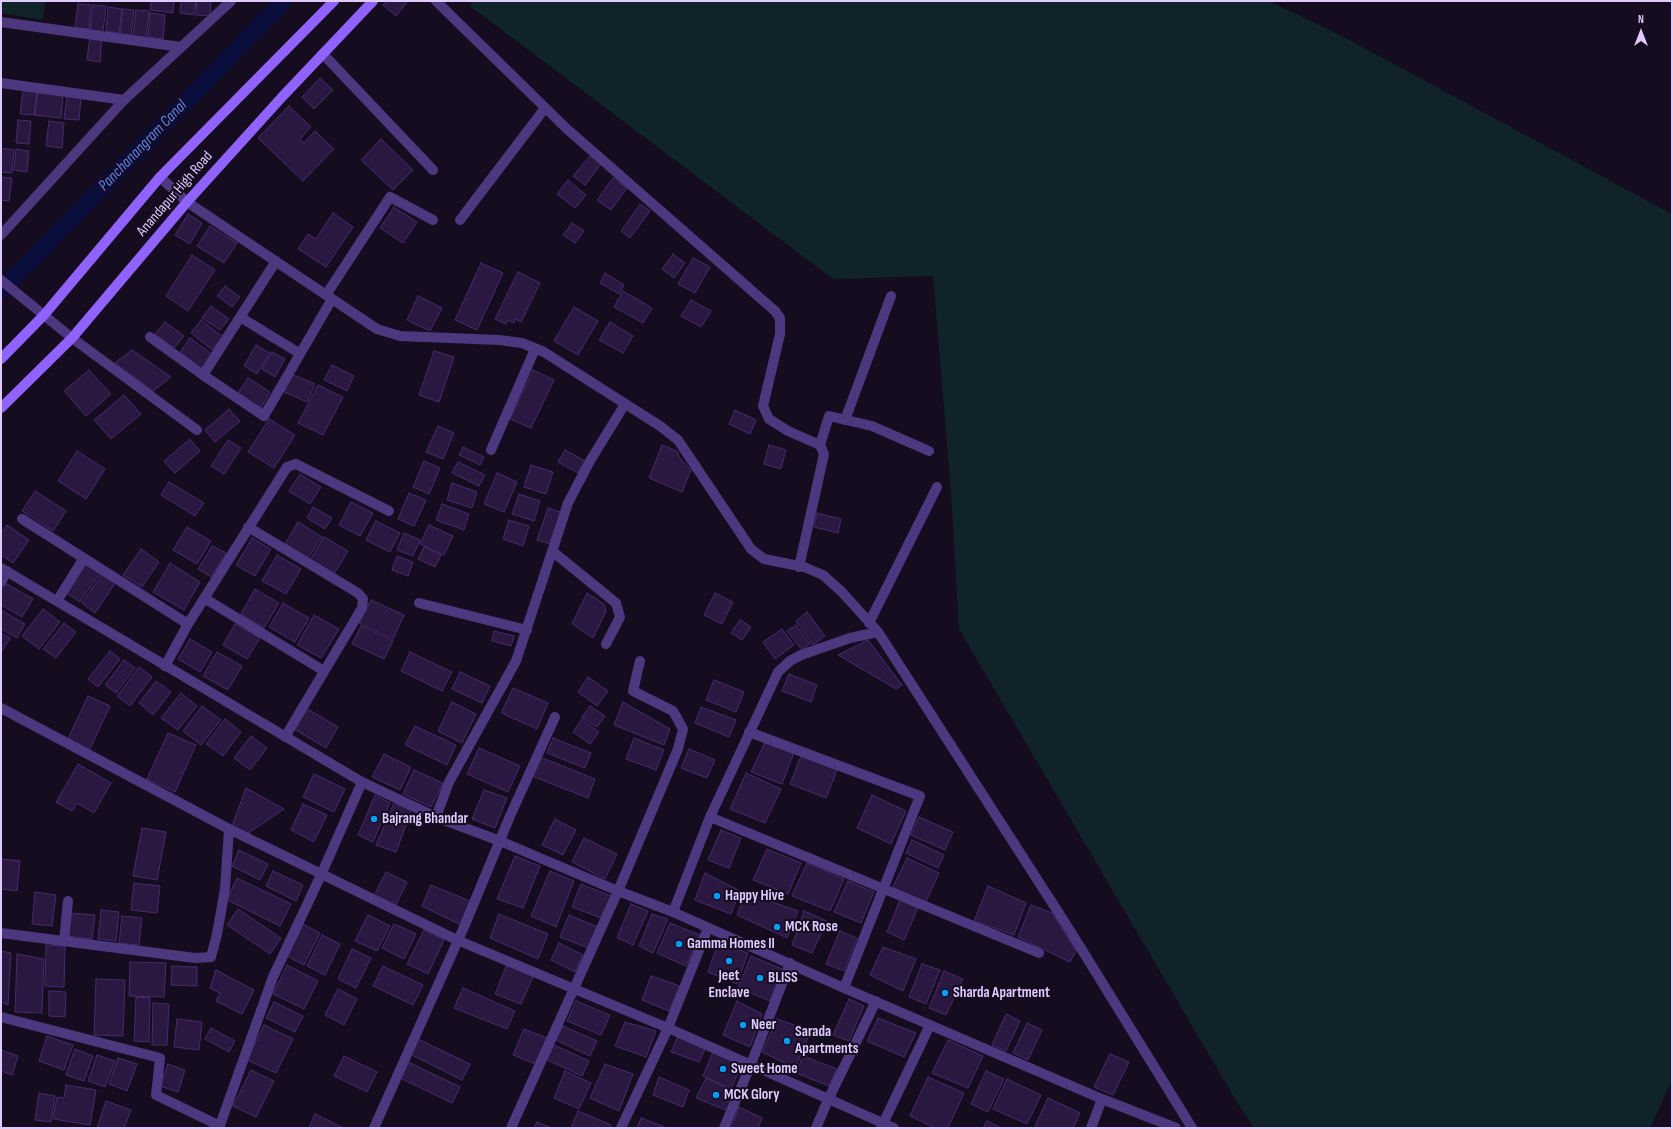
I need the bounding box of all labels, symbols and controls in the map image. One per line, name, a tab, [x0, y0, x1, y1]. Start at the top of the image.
north arrow	[1621, 12, 1661, 52]
text: N	[1638, 13, 1644, 26]
water label: Panchanangram Canal	[95, 97, 191, 195]
street label: Anandapur High Road	[133, 148, 217, 240]
place label: Bajrang Bhandar	[382, 810, 468, 828]
marker: Bajrang Bhandar	[369, 814, 379, 824]
place label: Happy Hive	[725, 887, 784, 905]
marker: Happy Hive	[712, 891, 722, 901]
place label: MCK Rose	[785, 918, 838, 936]
marker: MCK Rose	[772, 922, 782, 932]
place label: Gamma Homes II	[687, 935, 775, 953]
marker: Gamma Homes II	[674, 939, 684, 949]
marker: Jeet Enclave	[724, 956, 734, 966]
place label: Jeet Enclave	[708, 967, 750, 1002]
place label: BLISS	[768, 969, 798, 987]
marker: BLISS	[755, 973, 765, 983]
place label: Sharda Apartment	[953, 984, 1050, 1002]
marker: Sharda Apartment	[940, 988, 950, 998]
place label: Neer	[751, 1016, 776, 1034]
marker: Neer	[738, 1020, 748, 1030]
place label: Sarada Apartments	[795, 1023, 859, 1058]
marker: Sarada Apartments	[782, 1036, 792, 1046]
place label: Sweet Home	[731, 1060, 798, 1078]
marker: Sweet Home	[718, 1064, 728, 1074]
place label: MCK Glory	[724, 1086, 779, 1104]
marker: MCK Glory	[711, 1090, 721, 1100]

